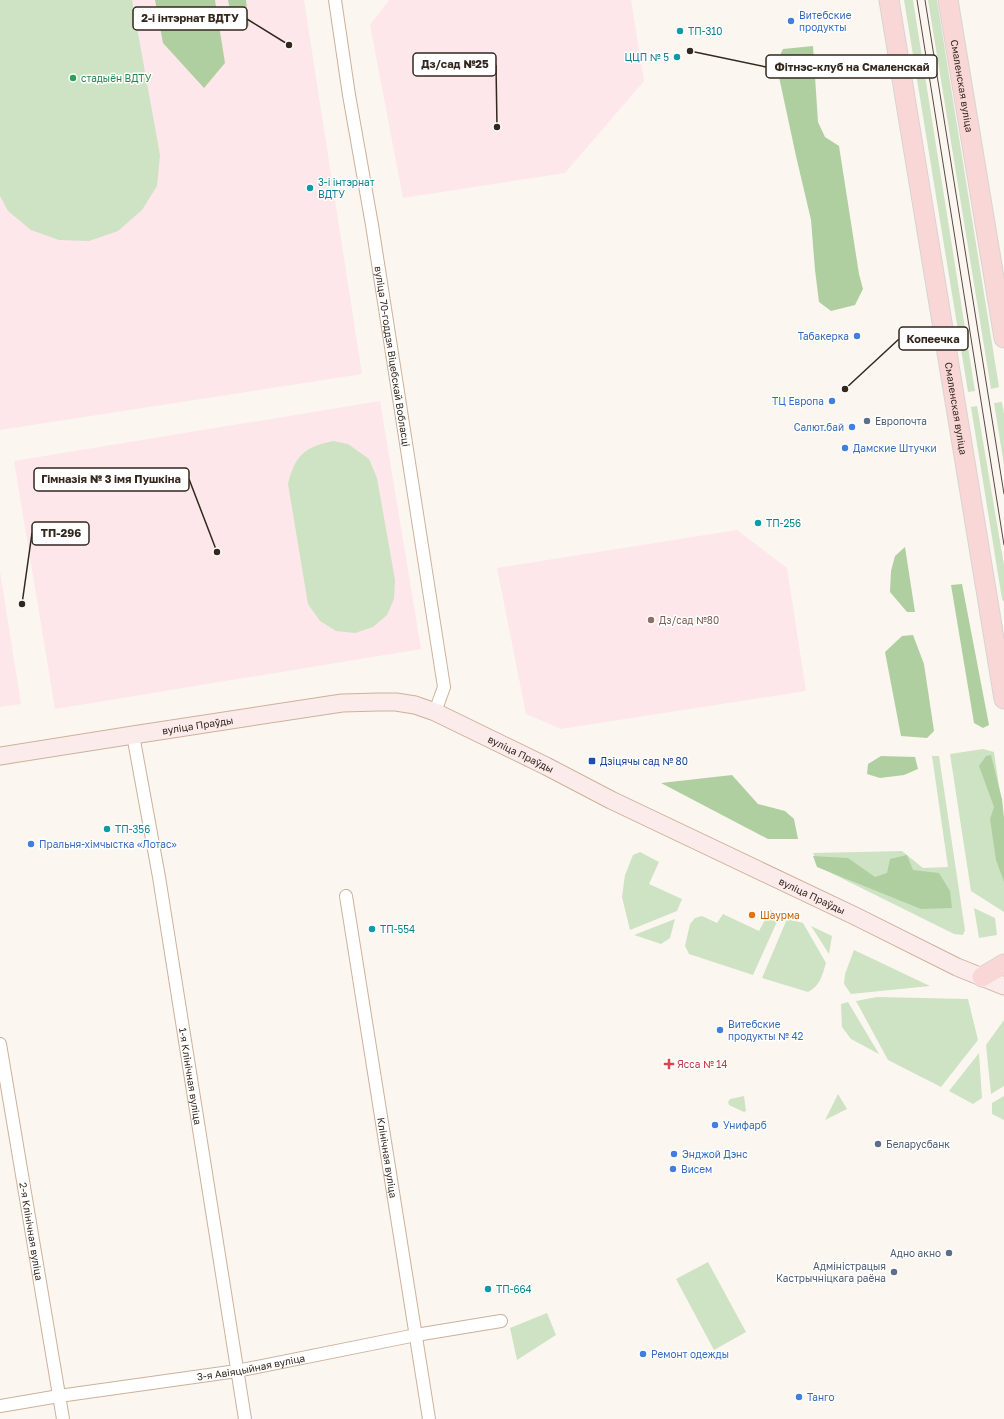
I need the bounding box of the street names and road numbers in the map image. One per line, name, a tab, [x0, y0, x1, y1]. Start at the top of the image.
street label: Смаленская вуліца	[949, 39, 976, 133]
street label: вуліца 70-годдзя Віцебскай Вобласці	[372, 265, 412, 448]
street label: Смаленская вуліца	[943, 361, 970, 456]
street label: вуліца Праўды	[161, 714, 234, 736]
street label: вуліца Праўды	[486, 733, 556, 775]
street label: вуліца Праўды	[777, 875, 847, 916]
street label: 1-я Клінічная вуліца	[177, 1027, 204, 1126]
street label: Клінічная вуліца	[375, 1117, 400, 1199]
street label: 2-я Клінічная вуліца	[17, 1181, 46, 1281]
street label: 3-я Авіяцыйная вуліца	[196, 1351, 306, 1383]

